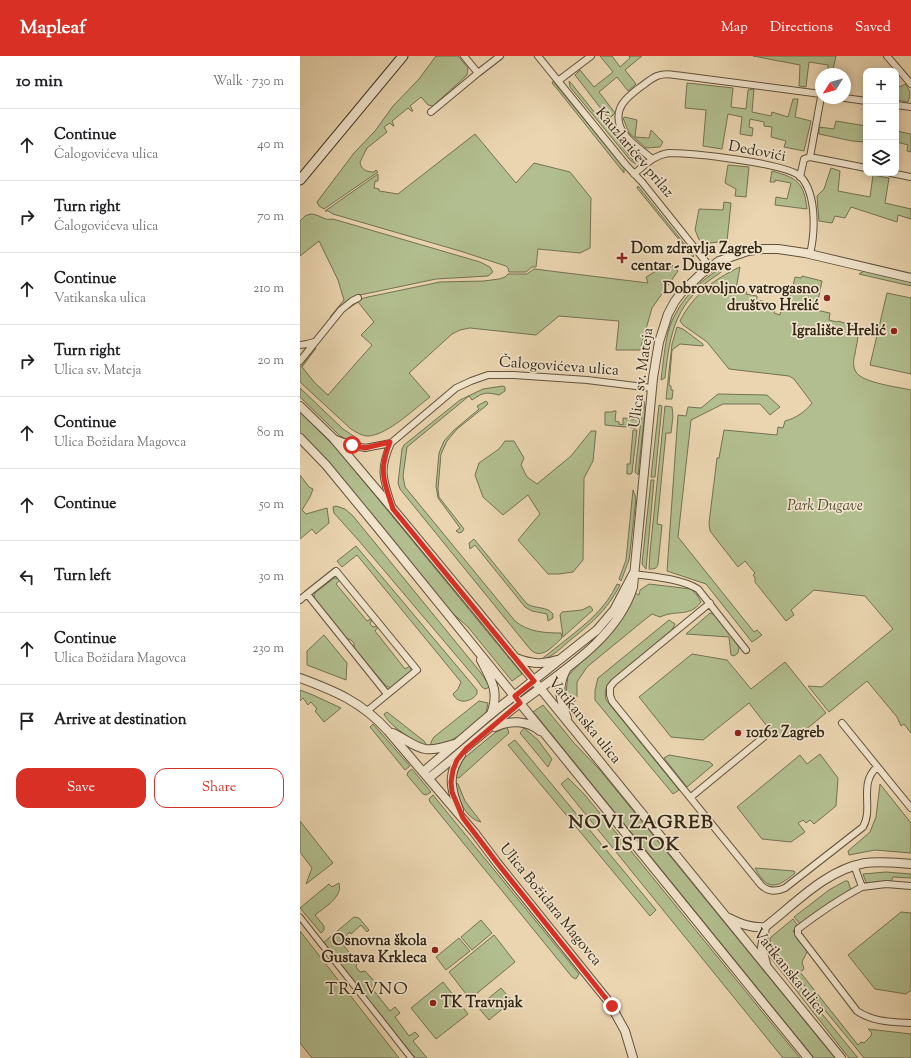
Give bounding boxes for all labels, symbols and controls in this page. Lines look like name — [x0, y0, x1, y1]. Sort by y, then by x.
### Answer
text: Mapleaf — [20, 15, 86, 42]
text: Map — [721, 18, 748, 38]
text: Directions — [770, 18, 833, 38]
text: Saved — [855, 18, 891, 38]
north arrow — [815, 68, 851, 104]
map controls — [863, 68, 899, 176]
button: + — [863, 68, 899, 104]
text: 10 min — [16, 70, 63, 94]
text: Walk · 730 m — [213, 73, 284, 91]
street label: Kauzlarićev prilaz — [590, 103, 678, 203]
button: − — [863, 104, 899, 140]
text: Continue — [54, 125, 116, 146]
icon: ahead — [16, 134, 38, 156]
text: 40 m — [257, 136, 284, 154]
street label: Dedovići — [727, 136, 787, 168]
button: layers — [863, 140, 899, 176]
text: Čalogovićeva ulica — [54, 146, 158, 164]
text: Turn right — [54, 197, 120, 218]
icon: right — [16, 206, 38, 228]
text: 70 m — [257, 208, 284, 226]
text: Čalogovićeva ulica — [54, 218, 158, 236]
place label: Dom zdravlja Zagreb centar - Dugave — [631, 239, 762, 277]
marker: Dom zdravlja Zagreb centar - Dugave — [616, 252, 628, 264]
text: Continue — [54, 269, 116, 290]
icon: ahead — [16, 278, 38, 300]
place label: Dobrovoljno vatrogasno društvo Hrelić — [663, 279, 819, 317]
text: 210 m — [253, 280, 284, 298]
text: Vatikanska ulica — [54, 290, 146, 308]
marker: Dobrovoljno vatrogasno društvo Hrelić — [822, 293, 832, 303]
place label: Igralište Hrelić — [792, 321, 886, 342]
street label: Ulica sv. Mateja — [625, 326, 659, 430]
marker: Igralište Hrelić — [889, 326, 899, 336]
text: Turn right — [54, 341, 120, 362]
icon: right — [16, 350, 38, 372]
street label: Čalogovićeva ulica — [498, 351, 620, 382]
text: 20 m — [258, 352, 284, 370]
text: Ulica sv. Mateja — [54, 362, 142, 380]
text: Continue — [54, 413, 116, 434]
icon: ahead — [16, 422, 38, 444]
text: 80 m — [257, 424, 284, 442]
text: Ulica Božidara Magovca — [54, 434, 186, 452]
route start — [343, 436, 361, 454]
icon: ahead — [16, 494, 38, 516]
text: Continue — [54, 494, 116, 515]
text: 50 m — [259, 496, 284, 514]
park label: Park Dugave — [787, 496, 863, 517]
icon: left — [16, 566, 38, 588]
text: Turn left — [54, 566, 111, 587]
text: 30 m — [258, 568, 284, 586]
text: Continue — [54, 629, 116, 650]
icon: ahead — [16, 638, 38, 660]
text: 230 m — [252, 640, 284, 658]
text: Ulica Božidara Magovca — [54, 650, 186, 668]
street label: Vatikanska ulica — [542, 673, 626, 769]
icon: arrive — [16, 710, 38, 732]
text: Arrive at destination — [54, 710, 187, 731]
place label: 10162 Zagreb — [746, 723, 825, 744]
marker: 10162 Zagreb — [733, 728, 743, 738]
button: Save — [16, 768, 146, 808]
button: Share — [154, 768, 284, 808]
district label: NOVI ZAGREB - ISTOK — [568, 810, 714, 859]
street label: Ulica Božidara Magovca — [494, 839, 606, 971]
street label: Vatikanska ulica — [747, 924, 831, 1020]
place label: Osnovna škola Gustava Krkleca — [321, 931, 427, 969]
marker: Osnovna škola Gustava Krkleca — [430, 945, 440, 955]
district label: TRAVNO — [325, 978, 409, 1002]
place label: TK Travnjak — [441, 993, 524, 1014]
route end — [603, 997, 621, 1015]
marker: TK Travnjak — [428, 998, 438, 1008]

